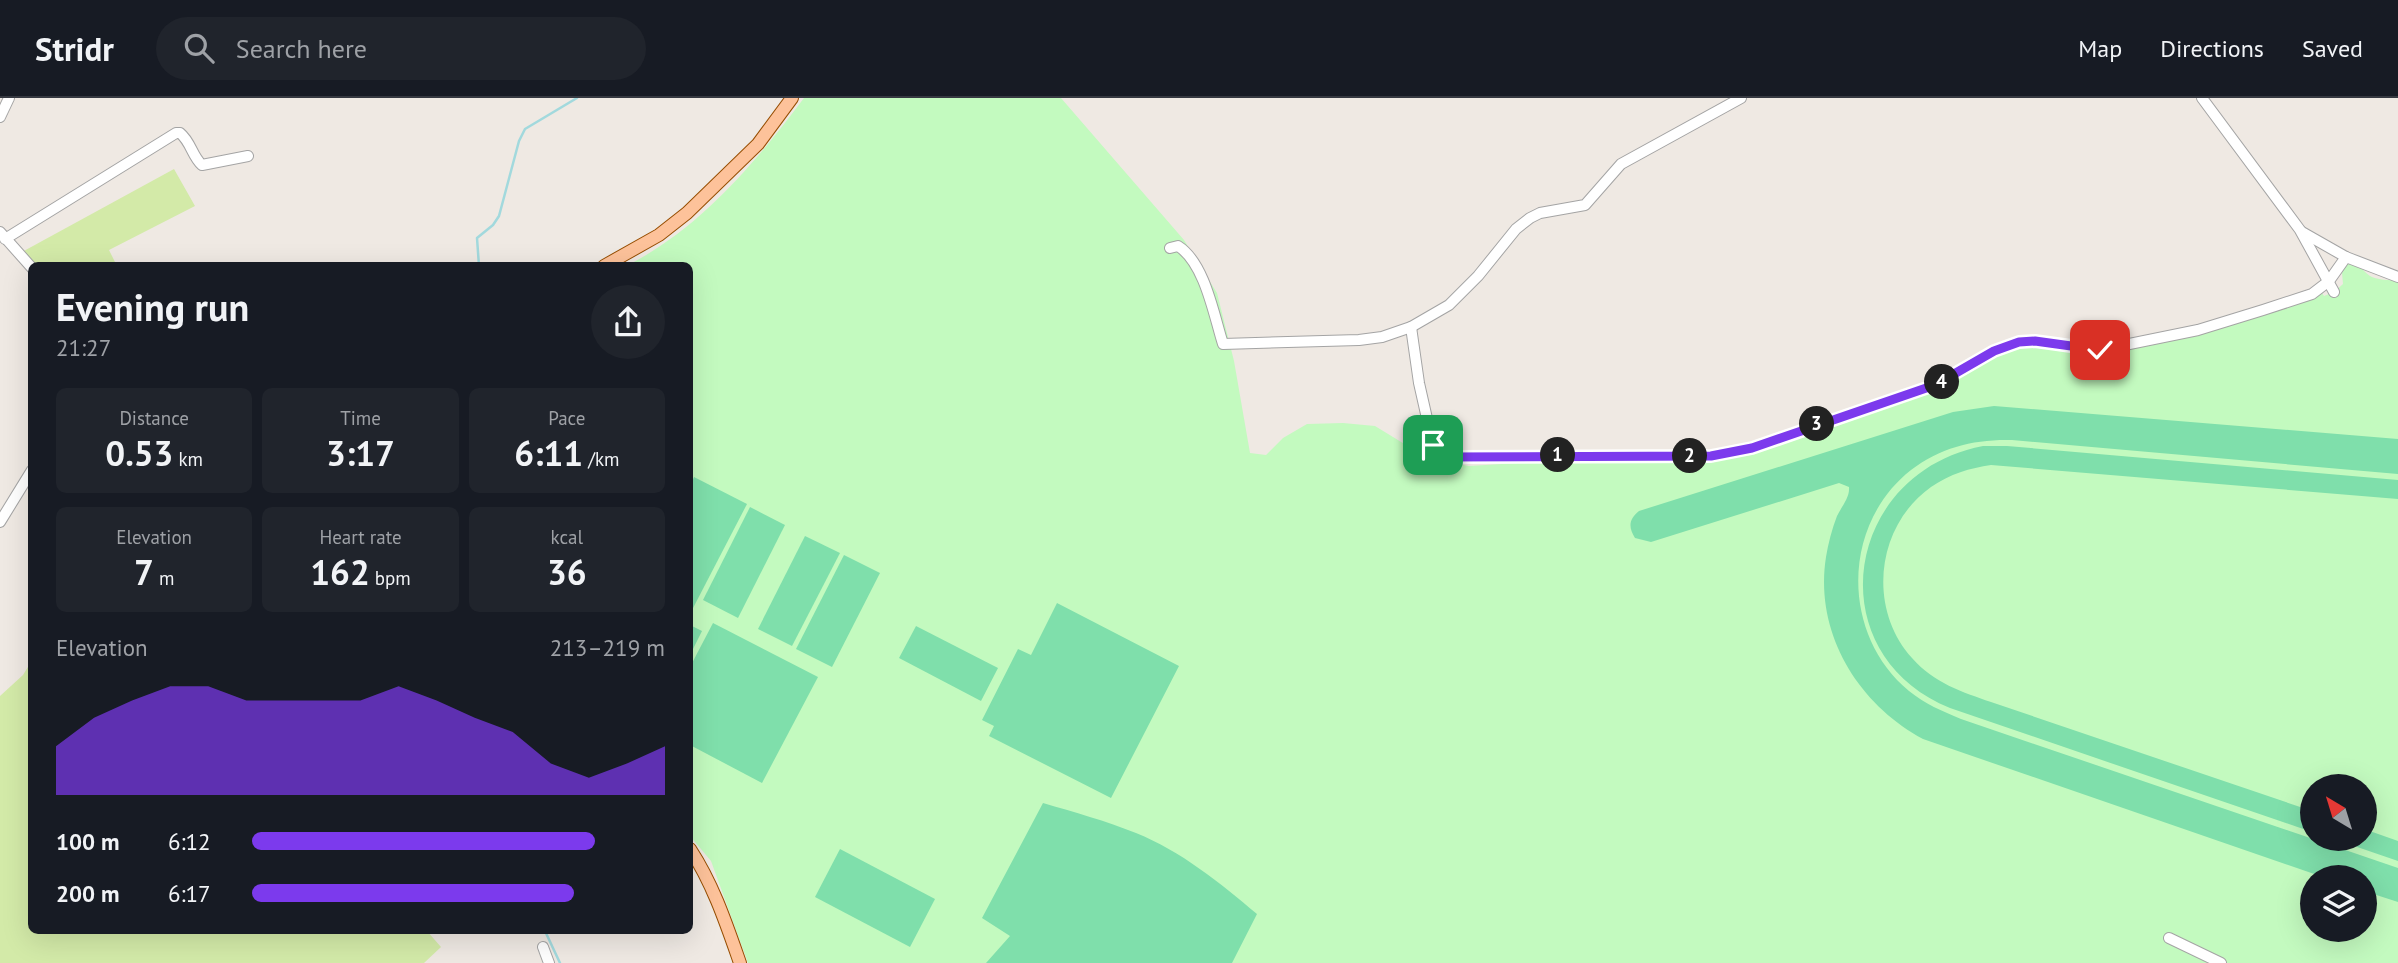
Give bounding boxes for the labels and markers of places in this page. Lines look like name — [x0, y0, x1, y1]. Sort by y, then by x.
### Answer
pin — [2070, 320, 2130, 380]
pin: 4 — [1924, 364, 1960, 400]
pin: 3 — [1800, 406, 1834, 442]
pin — [1403, 415, 1463, 475]
pin: 1 — [1540, 438, 1576, 472]
pin: 2 — [1672, 438, 1708, 474]

